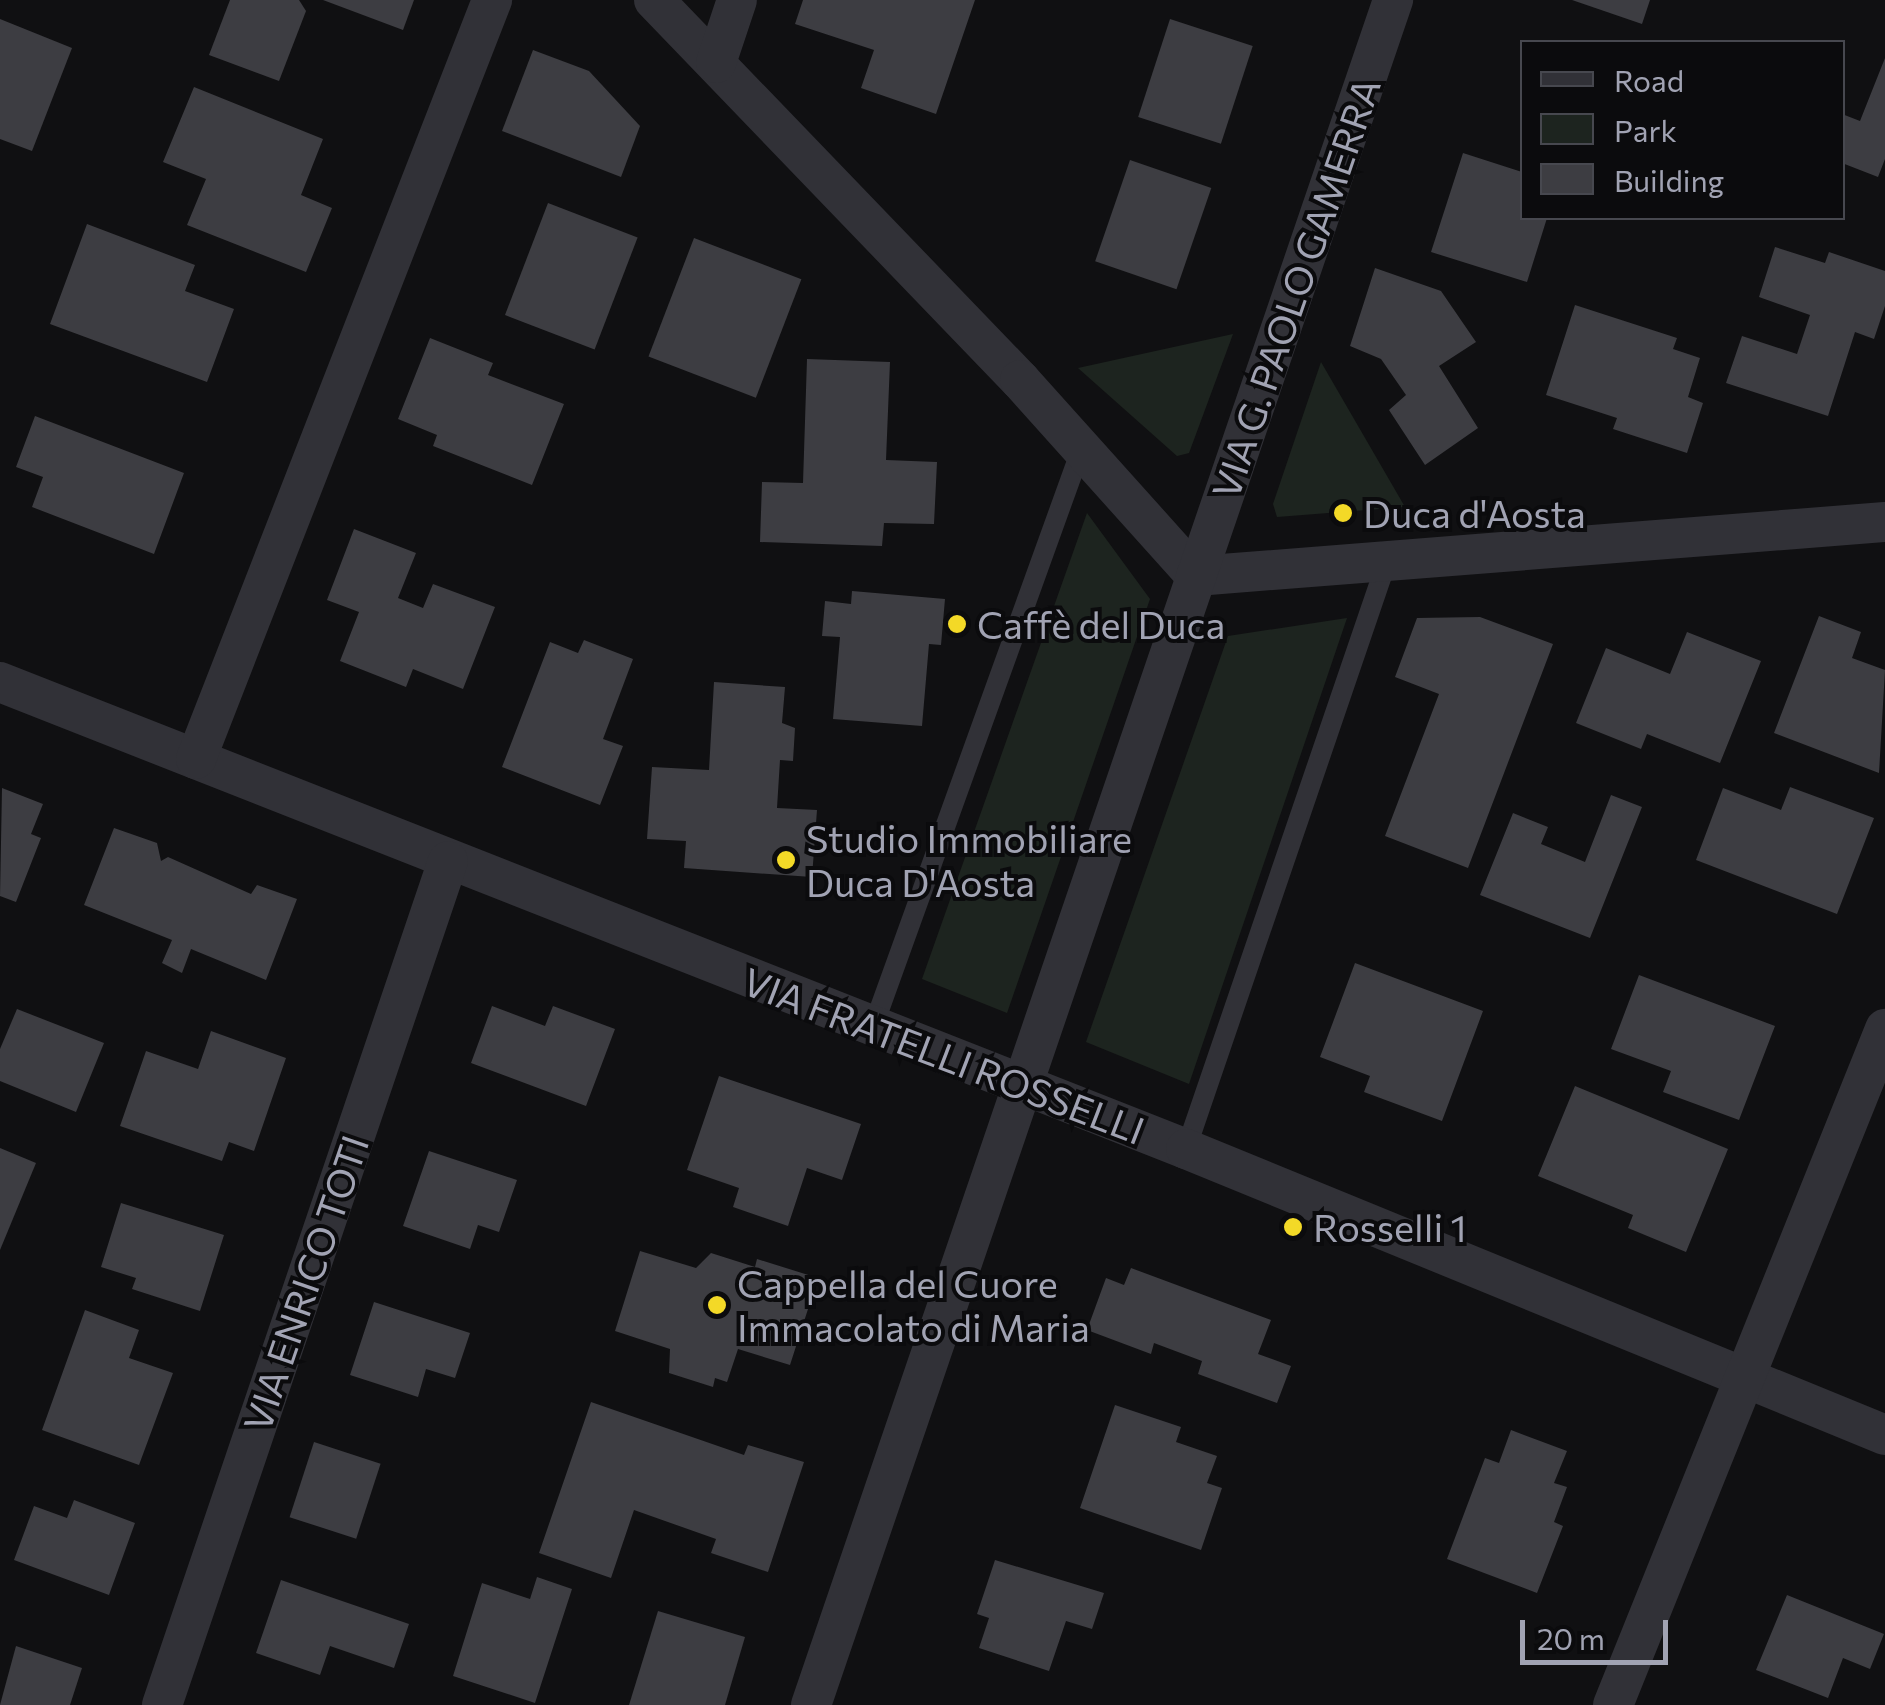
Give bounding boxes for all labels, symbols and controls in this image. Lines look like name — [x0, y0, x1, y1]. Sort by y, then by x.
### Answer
legend — [1520, 40, 1845, 220]
text: Road — [1614, 61, 1684, 98]
street label: VIA G. PAOLO GAMERRA — [1202, 72, 1388, 504]
text: Park — [1614, 111, 1677, 148]
text: Building — [1614, 161, 1724, 198]
place label: Duca d'Aosta — [1363, 490, 1586, 536]
marker: Duca d'Aosta — [1332, 502, 1354, 524]
place label: Caffè del Duca — [977, 601, 1225, 647]
marker: Caffè del Duca — [946, 613, 968, 635]
place label: Studio Immobiliare Duca D'Aosta — [806, 815, 1132, 904]
marker: Studio Immobiliare Duca D'Aosta — [775, 849, 797, 871]
street label: VIA FRATELLI ROSSELLI — [737, 957, 1151, 1153]
street label: VIA ENRICO TOTI — [233, 1129, 377, 1437]
place label: Rosselli 1 — [1313, 1204, 1467, 1250]
marker: Rosselli 1 — [1282, 1216, 1304, 1238]
place label: Cappella del Cuore Immacolato di Maria — [737, 1260, 1090, 1350]
marker: Cappella del Cuore Immacolato di Maria — [706, 1294, 728, 1316]
scale bar — [1525, 1600, 1672, 1662]
text: 20 m — [1537, 1619, 1605, 1656]

